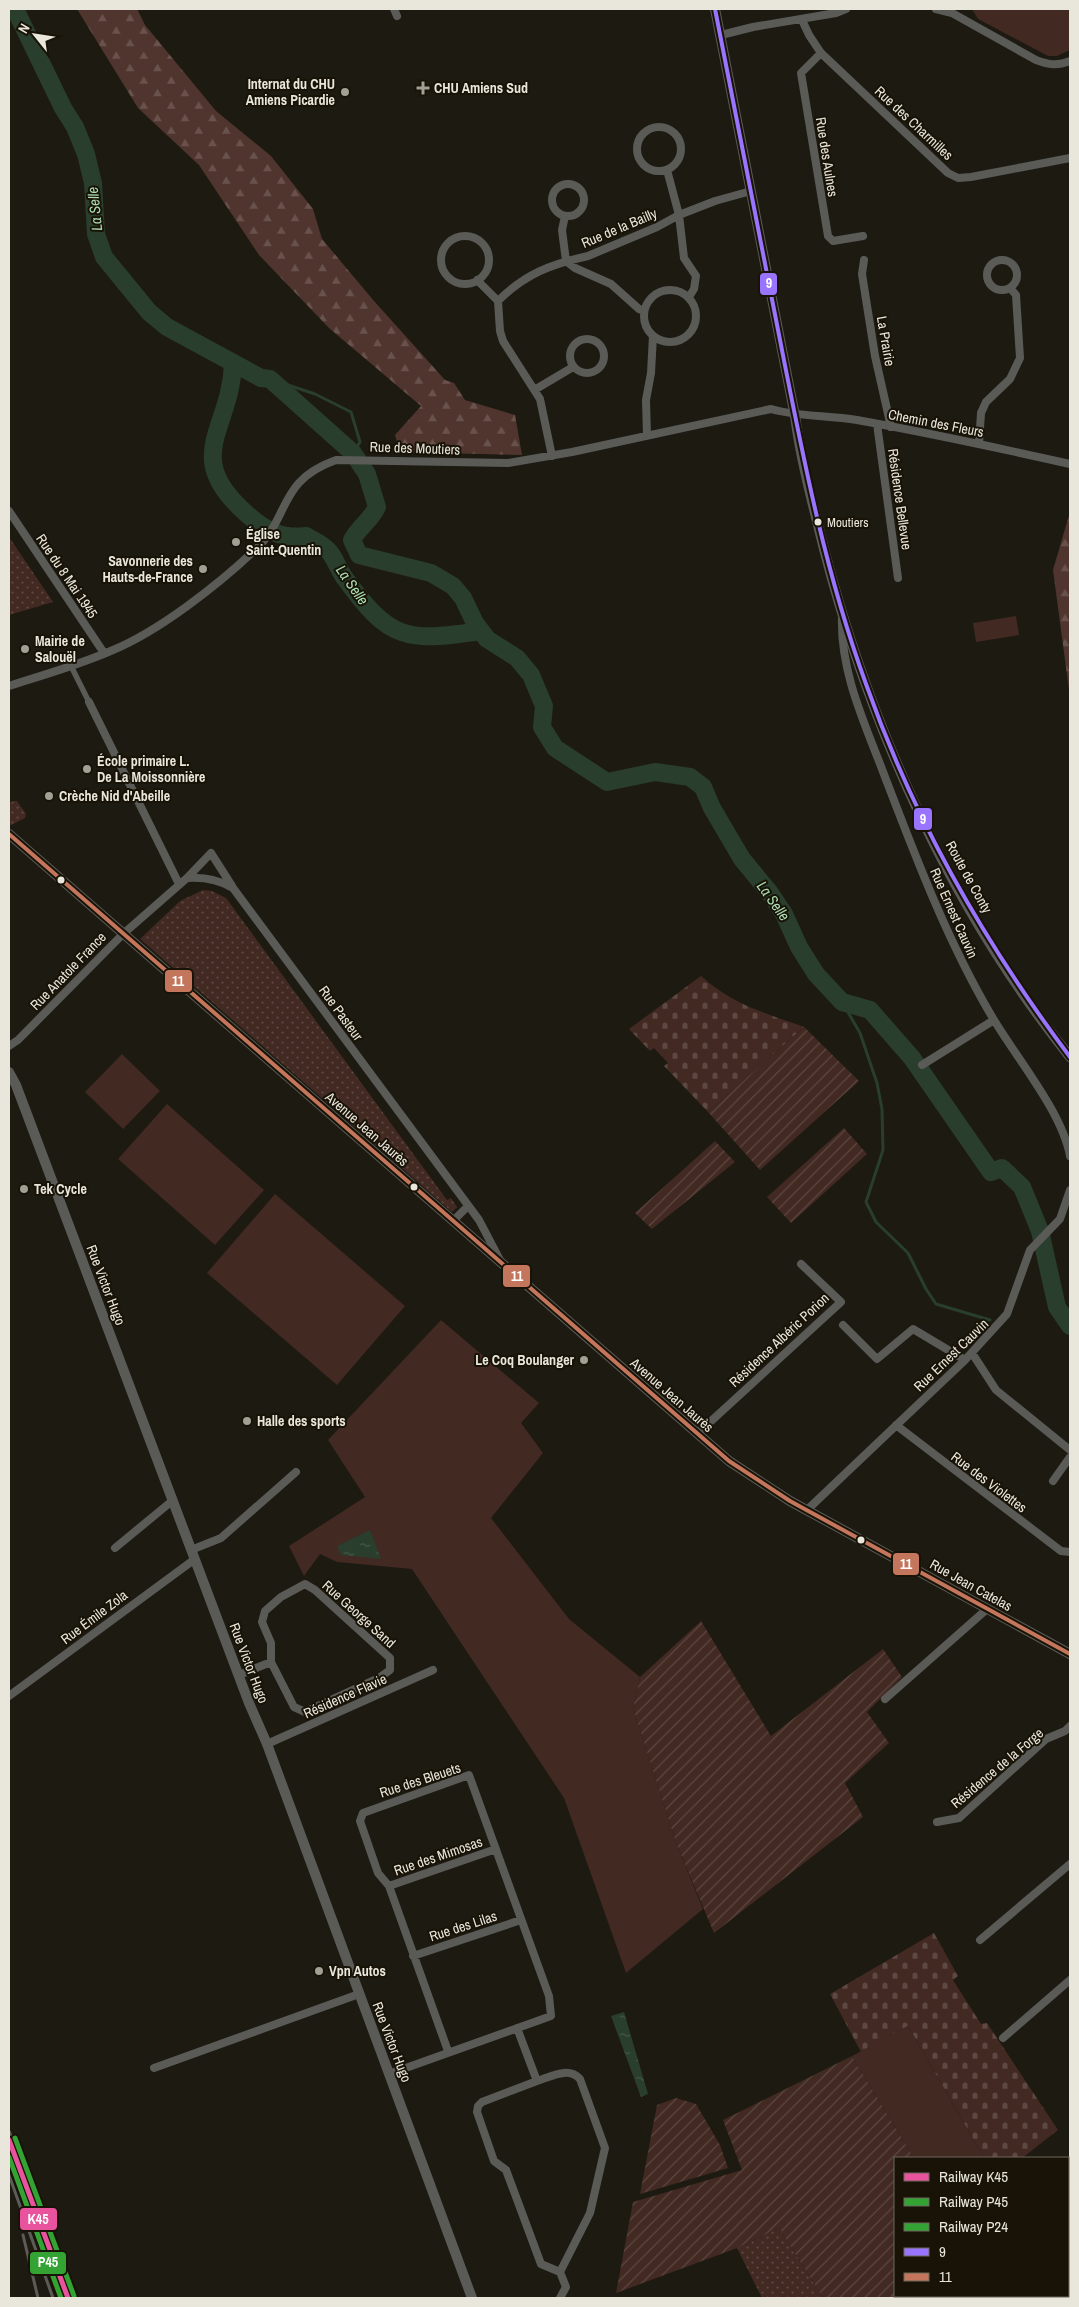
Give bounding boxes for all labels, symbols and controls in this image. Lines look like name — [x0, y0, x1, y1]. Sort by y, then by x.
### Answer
north arrow — [10, 10, 60, 60]
text: N — [14, 20, 34, 37]
place label: Internat du CHU Amiens Picardie — [246, 75, 335, 109]
place label: CHU Amiens Sud — [434, 79, 528, 97]
marker: CHU Amiens Sud — [416, 81, 430, 95]
street label: Rue des Charmilles — [871, 82, 957, 164]
marker: Internat du CHU Amiens Picardie — [339, 86, 351, 98]
street label: Rue des Aulnes — [812, 116, 842, 198]
water label: La Selle — [82, 186, 107, 232]
street label: Rue de la Bailly — [578, 204, 660, 252]
line badge: 9 — [759, 272, 778, 296]
text: 9 — [766, 274, 772, 292]
street label: La Prairie — [873, 315, 899, 367]
street label: Chemin des Fleurs — [887, 405, 986, 441]
street label: Rue des Moutiers — [369, 437, 461, 459]
street label: Résidence Bellevue — [884, 447, 916, 551]
place label: Moutiers — [827, 514, 868, 531]
marker: Moutiers — [813, 517, 823, 527]
place label: Église Saint-Quentin — [246, 525, 321, 559]
street label: Rue du 8 Mai 1945 — [32, 530, 102, 622]
marker: Église Saint-Quentin — [230, 536, 242, 548]
place label: Savonnerie des Hauts-de-France — [102, 552, 193, 586]
water label: La Selle — [331, 560, 374, 609]
marker: Savonnerie des Hauts-de-France — [197, 563, 209, 575]
place label: Mairie de Salouël — [35, 632, 85, 666]
marker: Mairie de Salouël — [19, 643, 31, 655]
place label: École primaire L. De La Moissonnière — [97, 752, 205, 786]
marker: École primaire L. De La Moissonnière — [81, 763, 93, 775]
place label: Crèche Nid d'Abeille — [59, 787, 170, 805]
marker: Crèche Nid d'Abeille — [43, 790, 55, 802]
line badge: 9 — [913, 807, 933, 831]
text: 9 — [920, 810, 926, 828]
street label: Route de Conty — [942, 838, 996, 916]
street label: Rue Ernest Cauvin — [926, 865, 982, 961]
unlabelled marker — [56, 875, 66, 885]
water label: La Selle — [752, 877, 795, 925]
street label: Rue Anatole France — [26, 928, 110, 1014]
line badge: 11 — [164, 969, 193, 993]
text: 11 — [172, 972, 185, 990]
street label: Rue Pasteur — [315, 982, 367, 1044]
street label: Avenue Jean Jaurès — [321, 1087, 413, 1170]
place label: Tek Cycle — [34, 1180, 87, 1198]
unlabelled marker — [409, 1182, 419, 1192]
marker: Tek Cycle — [18, 1183, 30, 1195]
street label: Rue Victor Hugo — [82, 1242, 130, 1328]
line badge: 11 — [502, 1264, 531, 1288]
text: 11 — [511, 1267, 524, 1285]
street label: Résidence Albéric Porion — [725, 1289, 833, 1391]
street label: Rue Ernest Cauvin — [910, 1315, 992, 1395]
place label: Le Coq Boulanger — [475, 1351, 575, 1369]
street label: Avenue Jean Jaurès — [626, 1353, 718, 1436]
marker: Le Coq Boulanger — [578, 1354, 590, 1366]
place label: Halle des sports — [257, 1412, 346, 1430]
marker: Halle des sports — [241, 1415, 253, 1427]
street label: Rue des Violettes — [947, 1448, 1031, 1517]
unlabelled marker — [856, 1535, 866, 1545]
line badge: 11 — [892, 1552, 920, 1576]
text: 11 — [900, 1555, 913, 1573]
street label: Rue Jean Catelas — [927, 1555, 1015, 1615]
street label: Rue George Sand — [319, 1576, 399, 1652]
street label: Rue Émile Zola — [57, 1586, 131, 1648]
street label: Rue Victor Hugo — [225, 1620, 273, 1706]
street label: Résidence Flavie — [301, 1670, 389, 1722]
street label: Résidence de la Forge — [947, 1724, 1047, 1812]
street label: Rue des Bleuets — [377, 1758, 463, 1802]
street label: Rue des Mimosas — [391, 1832, 485, 1880]
street label: Rue des Lilas — [427, 1907, 499, 1945]
place label: Vpn Autos — [329, 1962, 386, 1980]
marker: Vpn Autos — [313, 1965, 325, 1977]
street label: Rue Victor Hugo — [368, 1999, 416, 2085]
legend — [894, 2157, 1069, 2297]
text: Railway K45 — [939, 2166, 1008, 2187]
text: Railway P45 — [939, 2191, 1008, 2212]
line badge: K45 — [19, 2207, 58, 2231]
text: K45 — [27, 2210, 49, 2228]
text: Railway P24 — [939, 2216, 1008, 2237]
text: 9 — [939, 2241, 946, 2262]
line badge: P45 — [29, 2251, 67, 2275]
text: P45 — [38, 2253, 59, 2271]
text: 11 — [939, 2266, 952, 2287]

